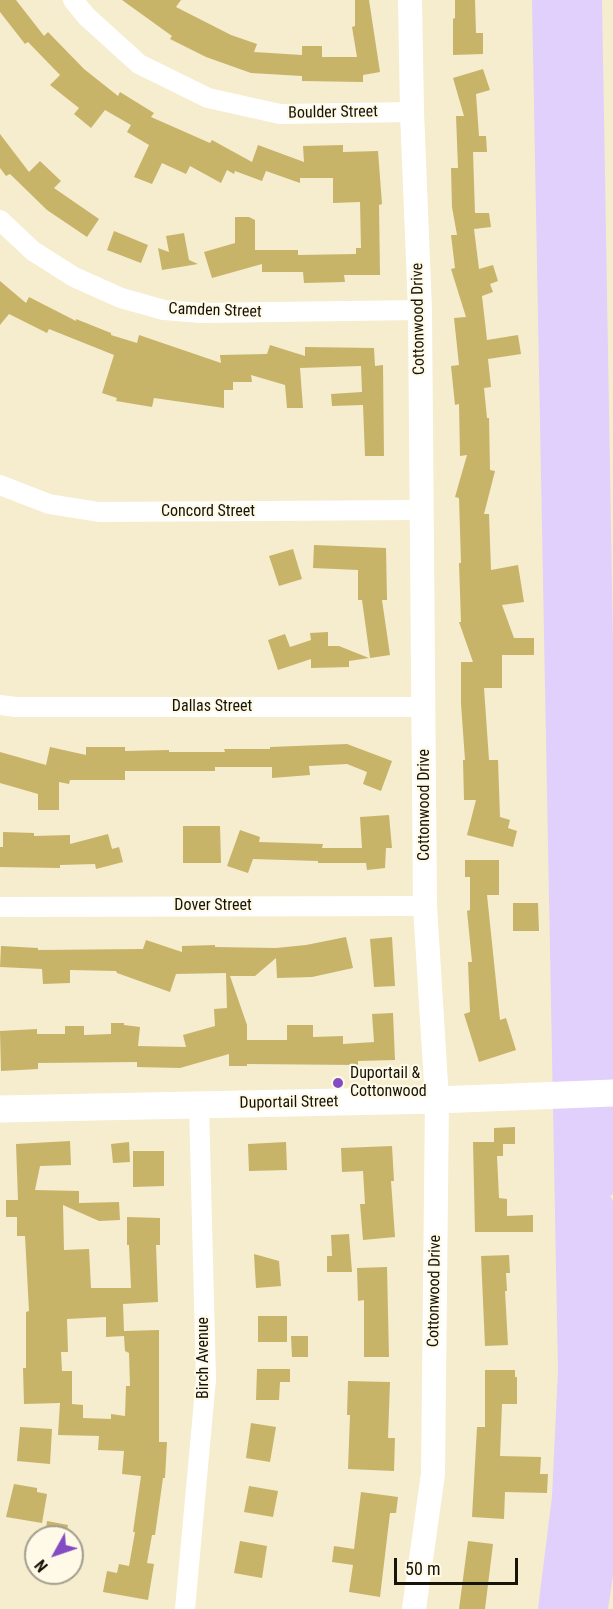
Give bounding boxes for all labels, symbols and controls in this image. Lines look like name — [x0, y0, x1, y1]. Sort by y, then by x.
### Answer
street label: Boulder Street — [288, 103, 378, 123]
street label: Cottonwood Drive — [408, 263, 430, 375]
street label: Camden Street — [168, 300, 262, 322]
street label: Concord Street — [161, 502, 255, 522]
street label: Dallas Street — [172, 697, 252, 717]
street label: Cottonwood Drive — [415, 749, 435, 861]
street label: Dover Street — [174, 896, 252, 916]
place label: Duportail & Cottonwood — [350, 1064, 427, 1102]
marker: Duportail & Cottonwood — [331, 1076, 345, 1090]
street label: Duportail Street — [239, 1093, 339, 1113]
street label: Cottonwood Drive — [424, 1235, 446, 1347]
street label: Birch Avenue — [194, 1317, 214, 1399]
north arrow — [24, 1525, 84, 1585]
scale bar — [397, 1546, 522, 1584]
text: N — [31, 1556, 52, 1575]
text: 50 m — [405, 1558, 440, 1579]

